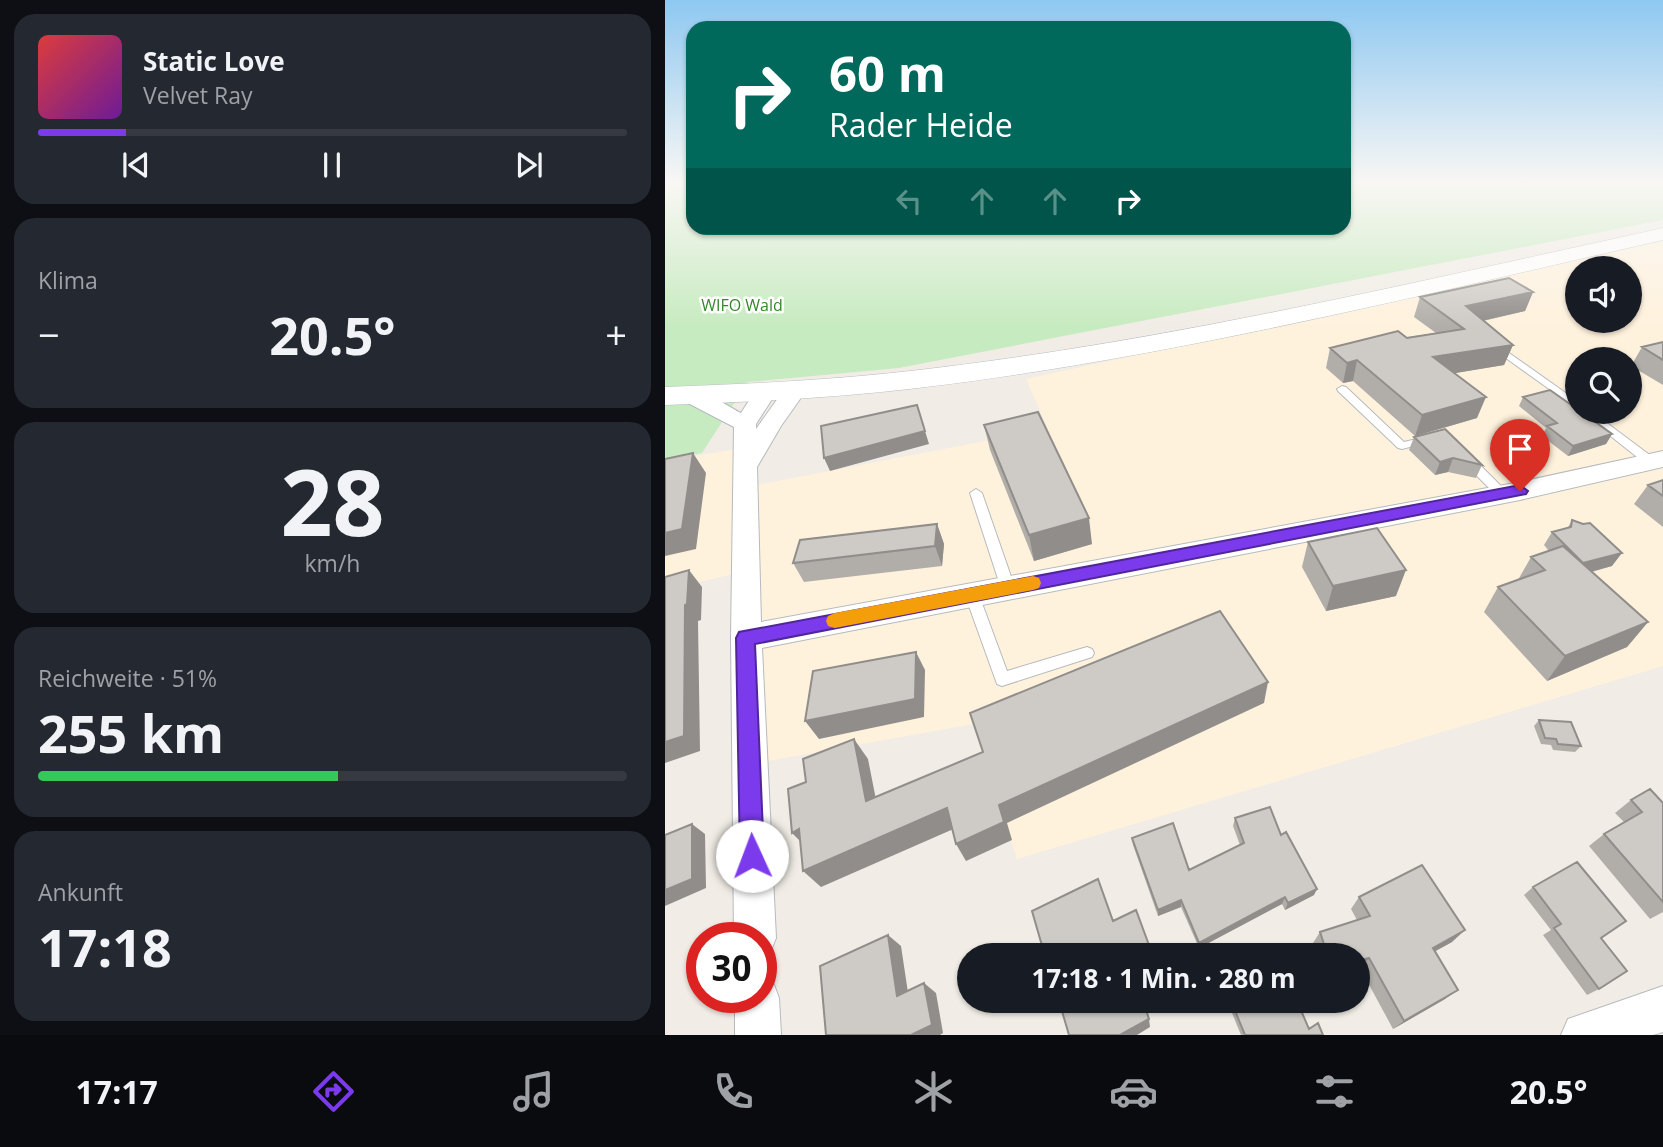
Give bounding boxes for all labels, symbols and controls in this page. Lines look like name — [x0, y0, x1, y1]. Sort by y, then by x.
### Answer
text: 60 m — [829, 40, 946, 106]
text: Static Love — [143, 43, 285, 79]
icon: right — [714, 49, 805, 140]
text: Velvet Ray — [143, 79, 253, 111]
text: Rader Heide — [829, 103, 1013, 146]
icon: previous — [117, 146, 155, 184]
icon: pause — [313, 146, 351, 184]
icon: next — [510, 146, 548, 184]
icon: left — [890, 182, 928, 220]
icon: ahead — [963, 182, 1001, 220]
icon: ahead — [1036, 182, 1074, 220]
icon: right — [1109, 182, 1147, 220]
map controls — [1565, 256, 1642, 424]
button: sound — [1565, 256, 1642, 333]
text: Klima — [38, 264, 98, 296]
park label: WIFO Wald — [701, 294, 783, 316]
text: 20.5° — [269, 299, 396, 370]
text: − — [38, 308, 60, 360]
text: + — [605, 308, 627, 360]
button: search — [1565, 347, 1642, 424]
pin — [1490, 419, 1550, 491]
icon: arrive — [1501, 430, 1539, 468]
text: 28 — [280, 439, 385, 563]
text: km/h — [305, 547, 360, 579]
text: Reichweite · 51% — [38, 662, 217, 694]
text: 255 km — [38, 697, 224, 768]
position arrow — [715, 819, 789, 893]
text: Ankunft — [38, 876, 123, 908]
text: 17:18 — [38, 911, 172, 982]
speed limit sign: 30 — [686, 922, 777, 1013]
text: 17:18 · 1 Min. · 280 m — [1031, 960, 1296, 996]
icon: directions — [309, 1067, 358, 1116]
icon: music — [509, 1067, 558, 1116]
icon: phone — [709, 1067, 758, 1116]
icon: climate — [909, 1067, 958, 1116]
icon: car — [1109, 1067, 1158, 1116]
icon: filters — [1310, 1067, 1359, 1116]
text: 17:17 — [76, 1070, 158, 1113]
text: 20.5° — [1510, 1070, 1587, 1113]

